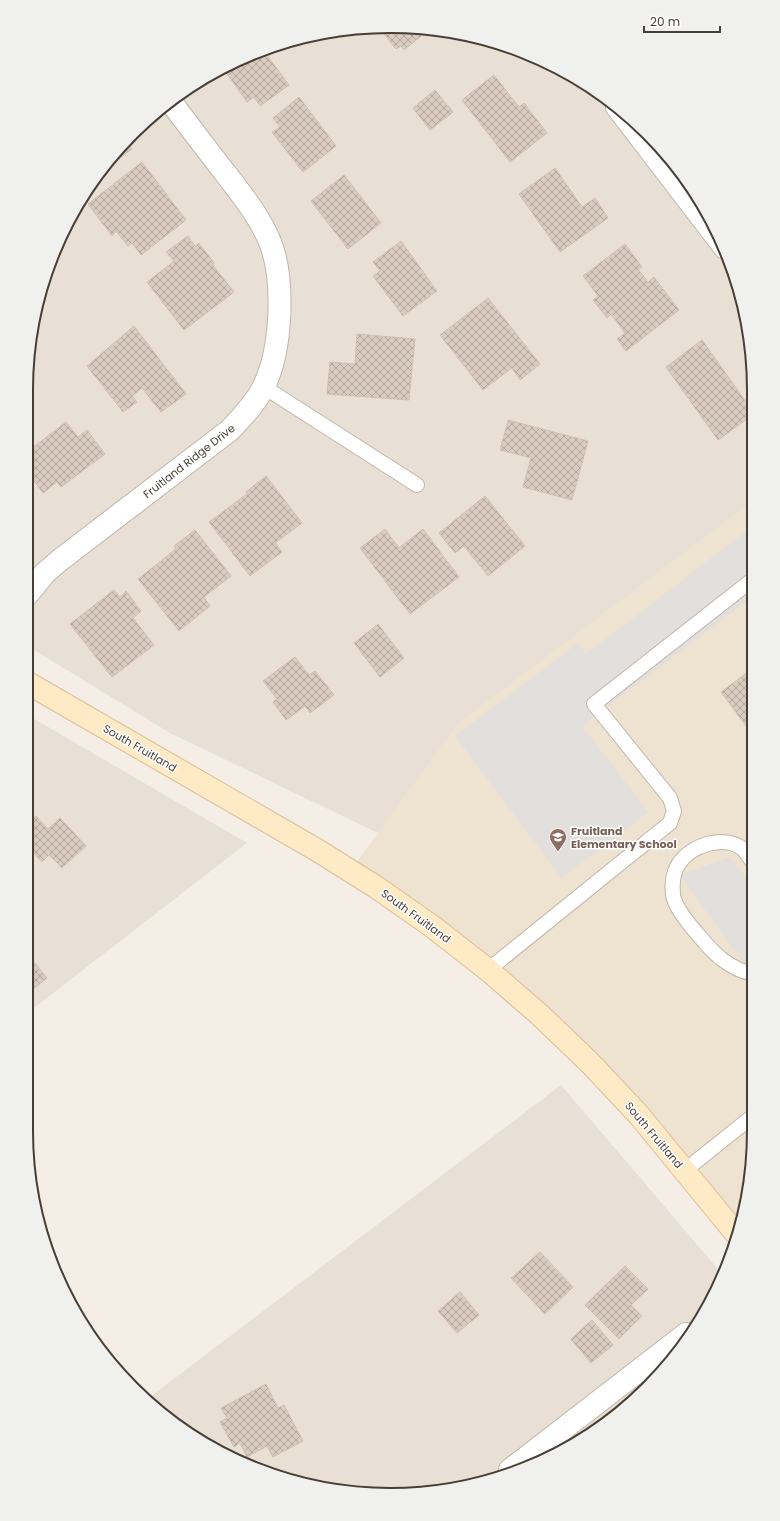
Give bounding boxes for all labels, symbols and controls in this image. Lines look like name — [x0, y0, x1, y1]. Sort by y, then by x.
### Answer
scale bar — [644, 8, 720, 34]
text: 20 m — [650, 13, 680, 30]
street label: Fruitland Ridge Drive — [140, 420, 238, 502]
street label: South Fruitland — [100, 720, 180, 776]
place label: Fruitland Elementary School — [571, 823, 677, 852]
school or university icon: Fruitland Elementary School — [548, 827, 568, 852]
street label: South Fruitland — [378, 885, 454, 947]
street label: South Fruitland — [621, 1098, 687, 1172]

